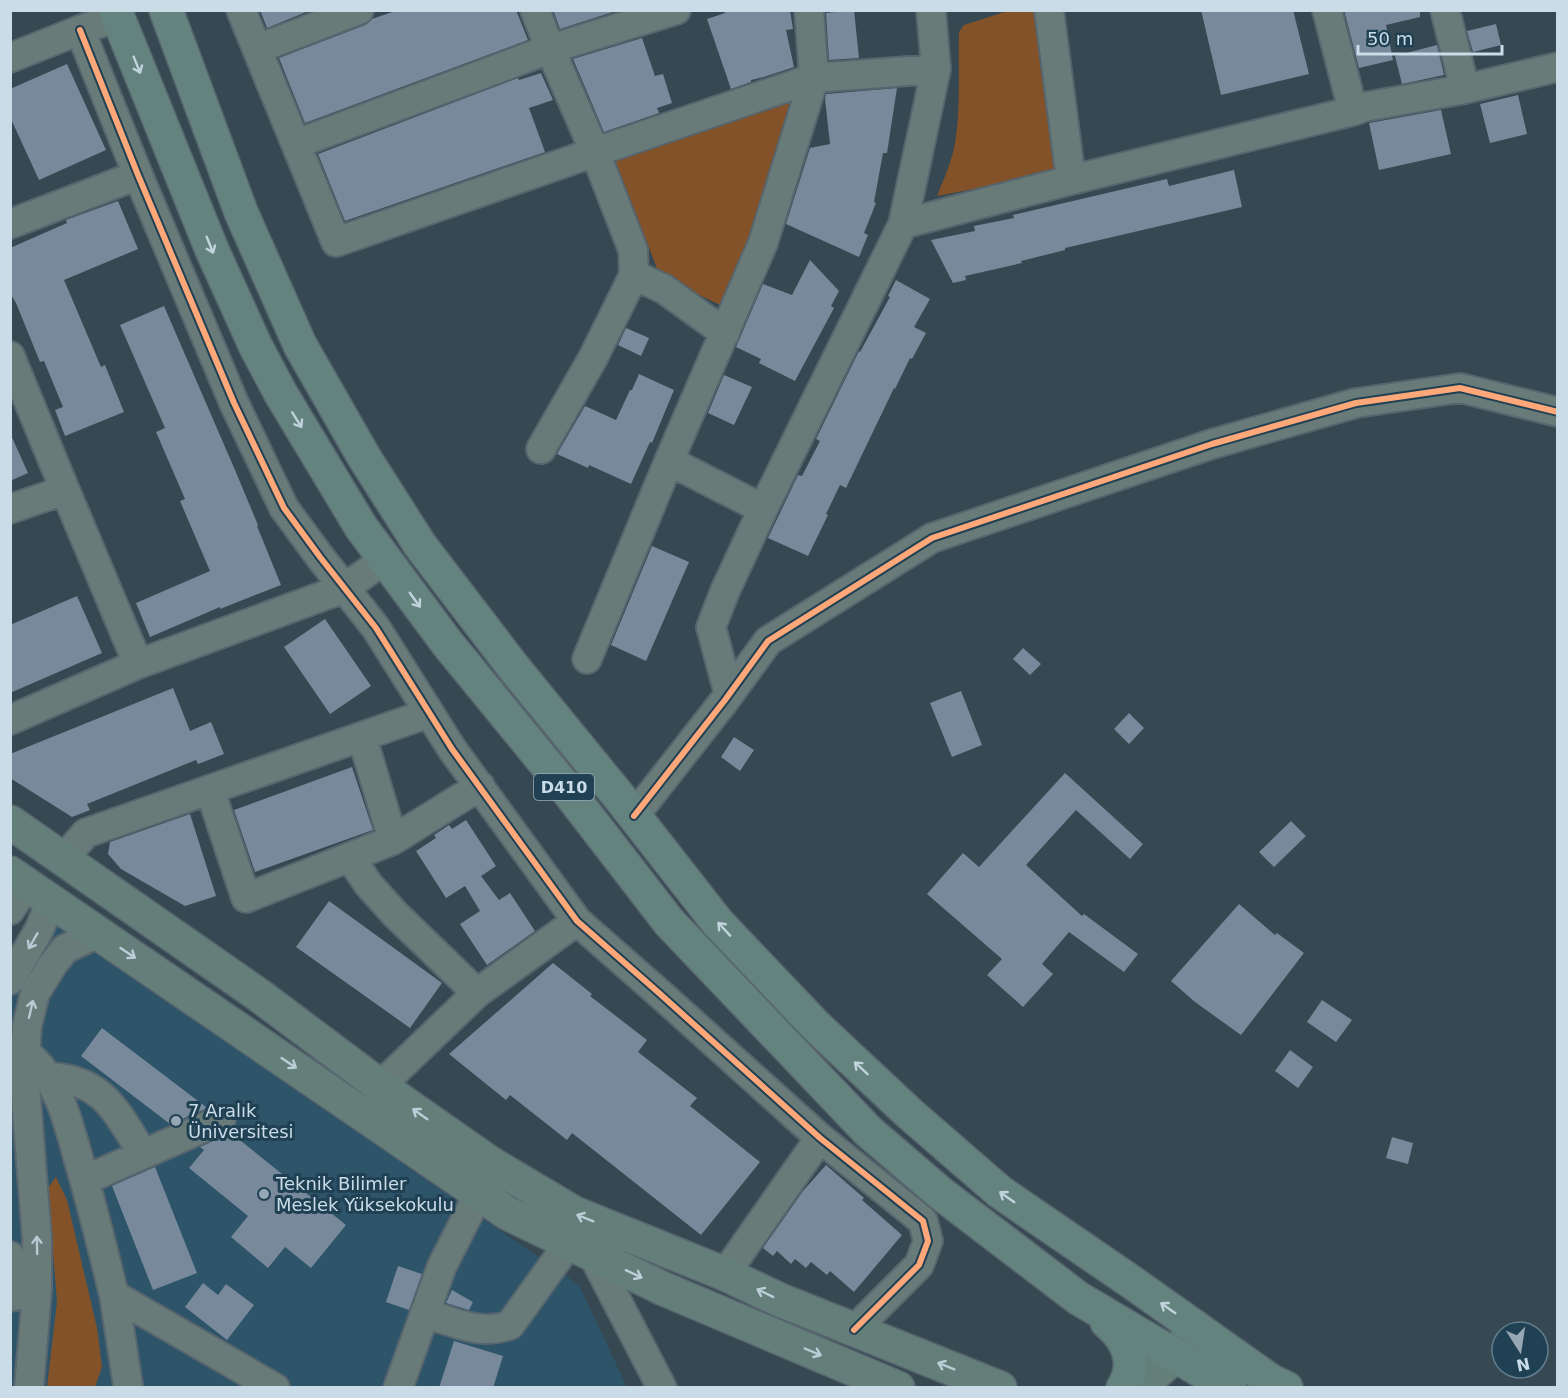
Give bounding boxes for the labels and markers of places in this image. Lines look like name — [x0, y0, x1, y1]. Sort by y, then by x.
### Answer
place label: 7 Aralık Üniversitesi — [188, 1100, 294, 1142]
marker: 7 Aralık Üniversitesi — [169, 1114, 183, 1128]
place label: Teknik Bilimler Meslek Yüksekokulu — [275, 1173, 454, 1215]
marker: Teknik Bilimler Meslek Yüksekokulu — [257, 1187, 271, 1201]

